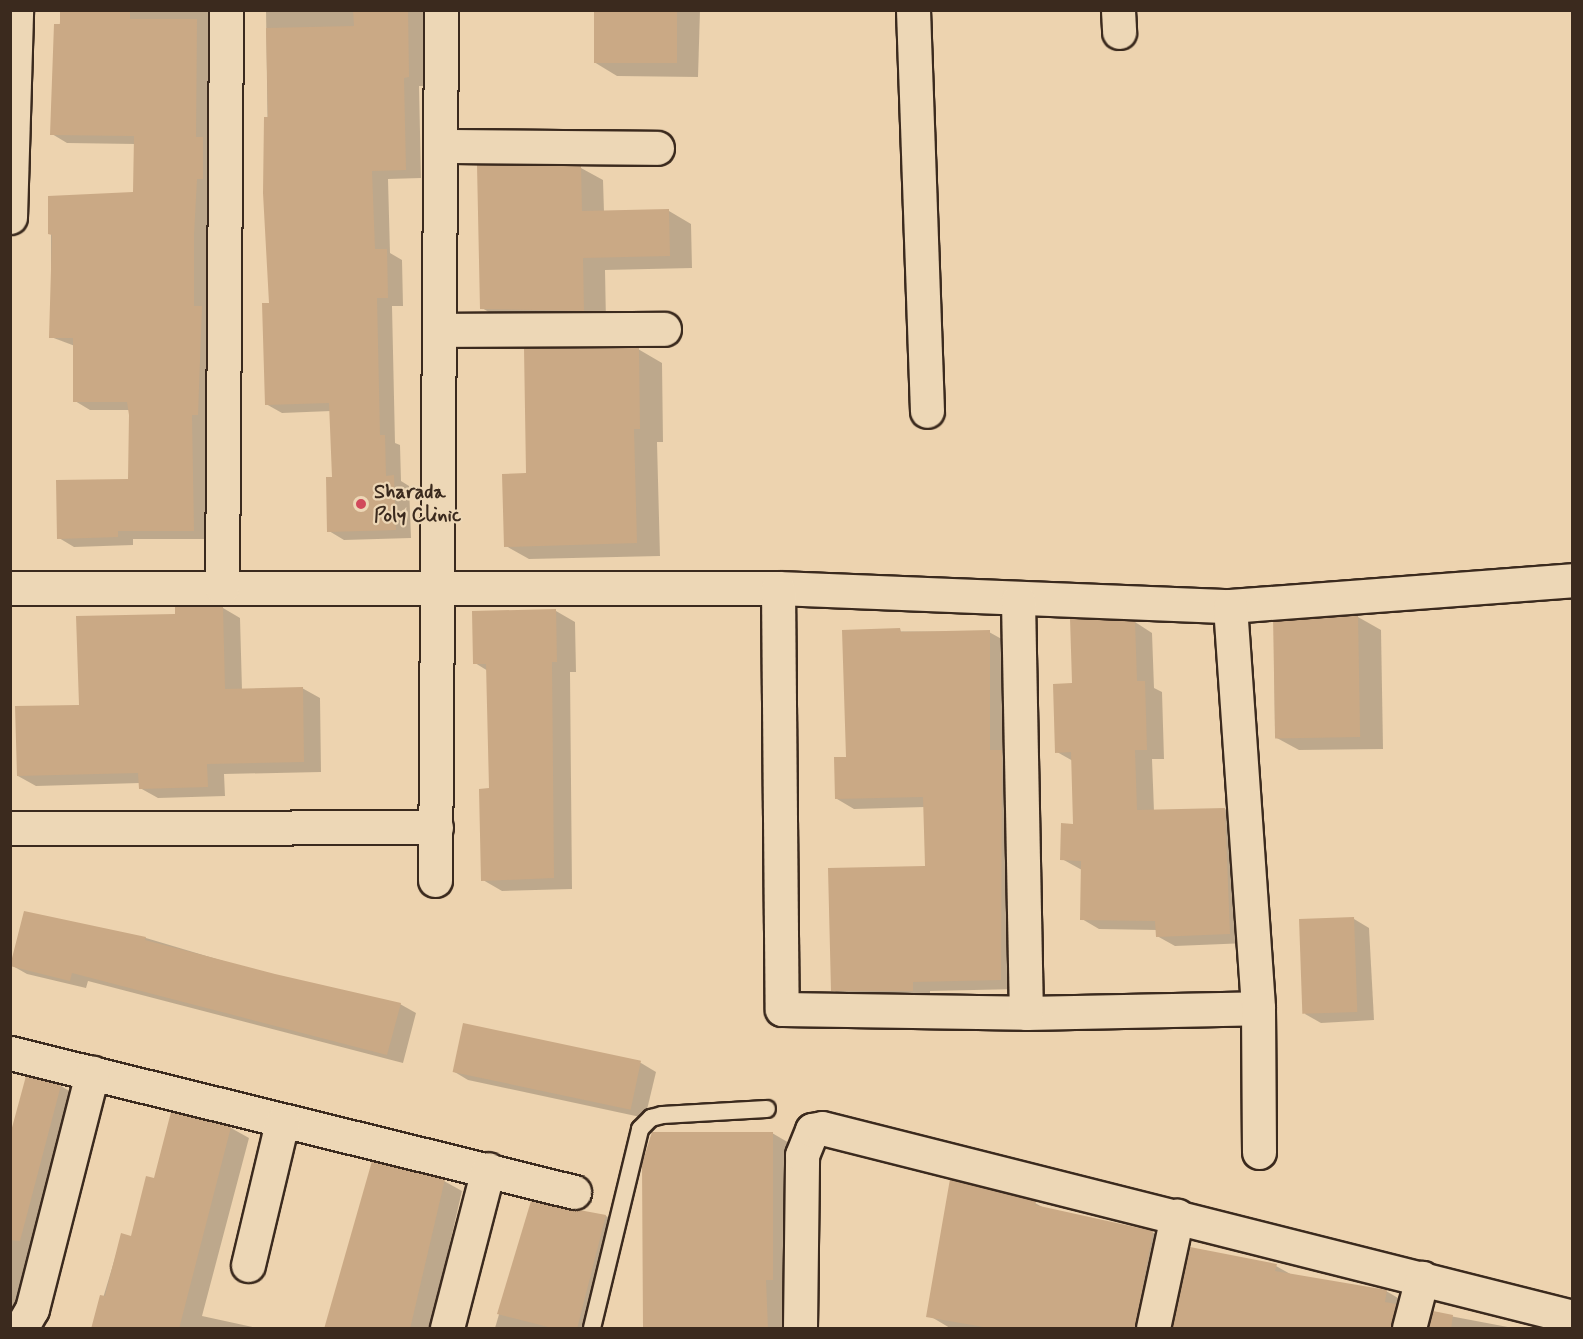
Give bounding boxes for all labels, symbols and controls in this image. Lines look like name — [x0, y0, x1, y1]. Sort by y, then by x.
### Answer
place label: Sharada Poly Clinic — [374, 480, 461, 527]
marker: Sharada Poly Clinic — [352, 495, 370, 513]

